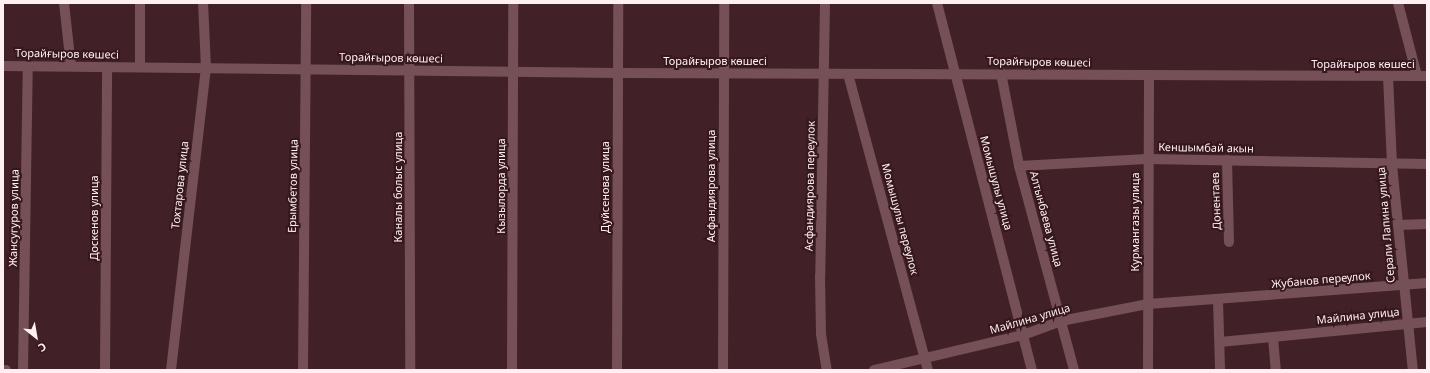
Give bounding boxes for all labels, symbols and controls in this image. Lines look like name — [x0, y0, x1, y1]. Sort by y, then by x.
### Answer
street label: Торайғыров көшесі — [15, 46, 119, 62]
street label: Торайғыров көшесі — [339, 50, 443, 66]
street label: Торайғыров көшесі — [663, 54, 767, 68]
street label: Торайғыров көшесі — [987, 54, 1091, 70]
street label: Торайғыров көшесі — [1311, 57, 1415, 71]
street label: Асфандиярова переулок — [802, 121, 818, 251]
street label: Асфандиярова улица — [704, 130, 718, 242]
street label: Каналы болыс улица — [391, 132, 405, 242]
street label: Момышулы улица — [977, 134, 1015, 232]
street label: Кызылорда улица — [494, 138, 508, 234]
street label: Ерымбетов улица — [286, 139, 300, 233]
street label: Тохтарова улица — [169, 140, 191, 230]
street label: Дуйсенова улица — [598, 141, 612, 233]
street label: Кеншымбай акын — [1158, 141, 1254, 155]
street label: Момышулы переулок — [879, 162, 921, 276]
street label: Серали Лапина улица — [1374, 167, 1398, 283]
street label: Жансугуров улица — [7, 169, 21, 267]
street label: Алтынбаева улица — [1027, 170, 1065, 268]
street label: Курмангазы улица — [1128, 172, 1142, 272]
street label: Донентаев — [1208, 172, 1224, 230]
street label: Доскенов улица — [87, 175, 101, 261]
street label: Жубанов переулок — [1271, 269, 1371, 291]
street label: Майлина улица — [988, 301, 1072, 337]
street label: Майлина улица — [1316, 305, 1400, 327]
north arrow — [16, 317, 56, 357]
text: С — [36, 339, 49, 356]

